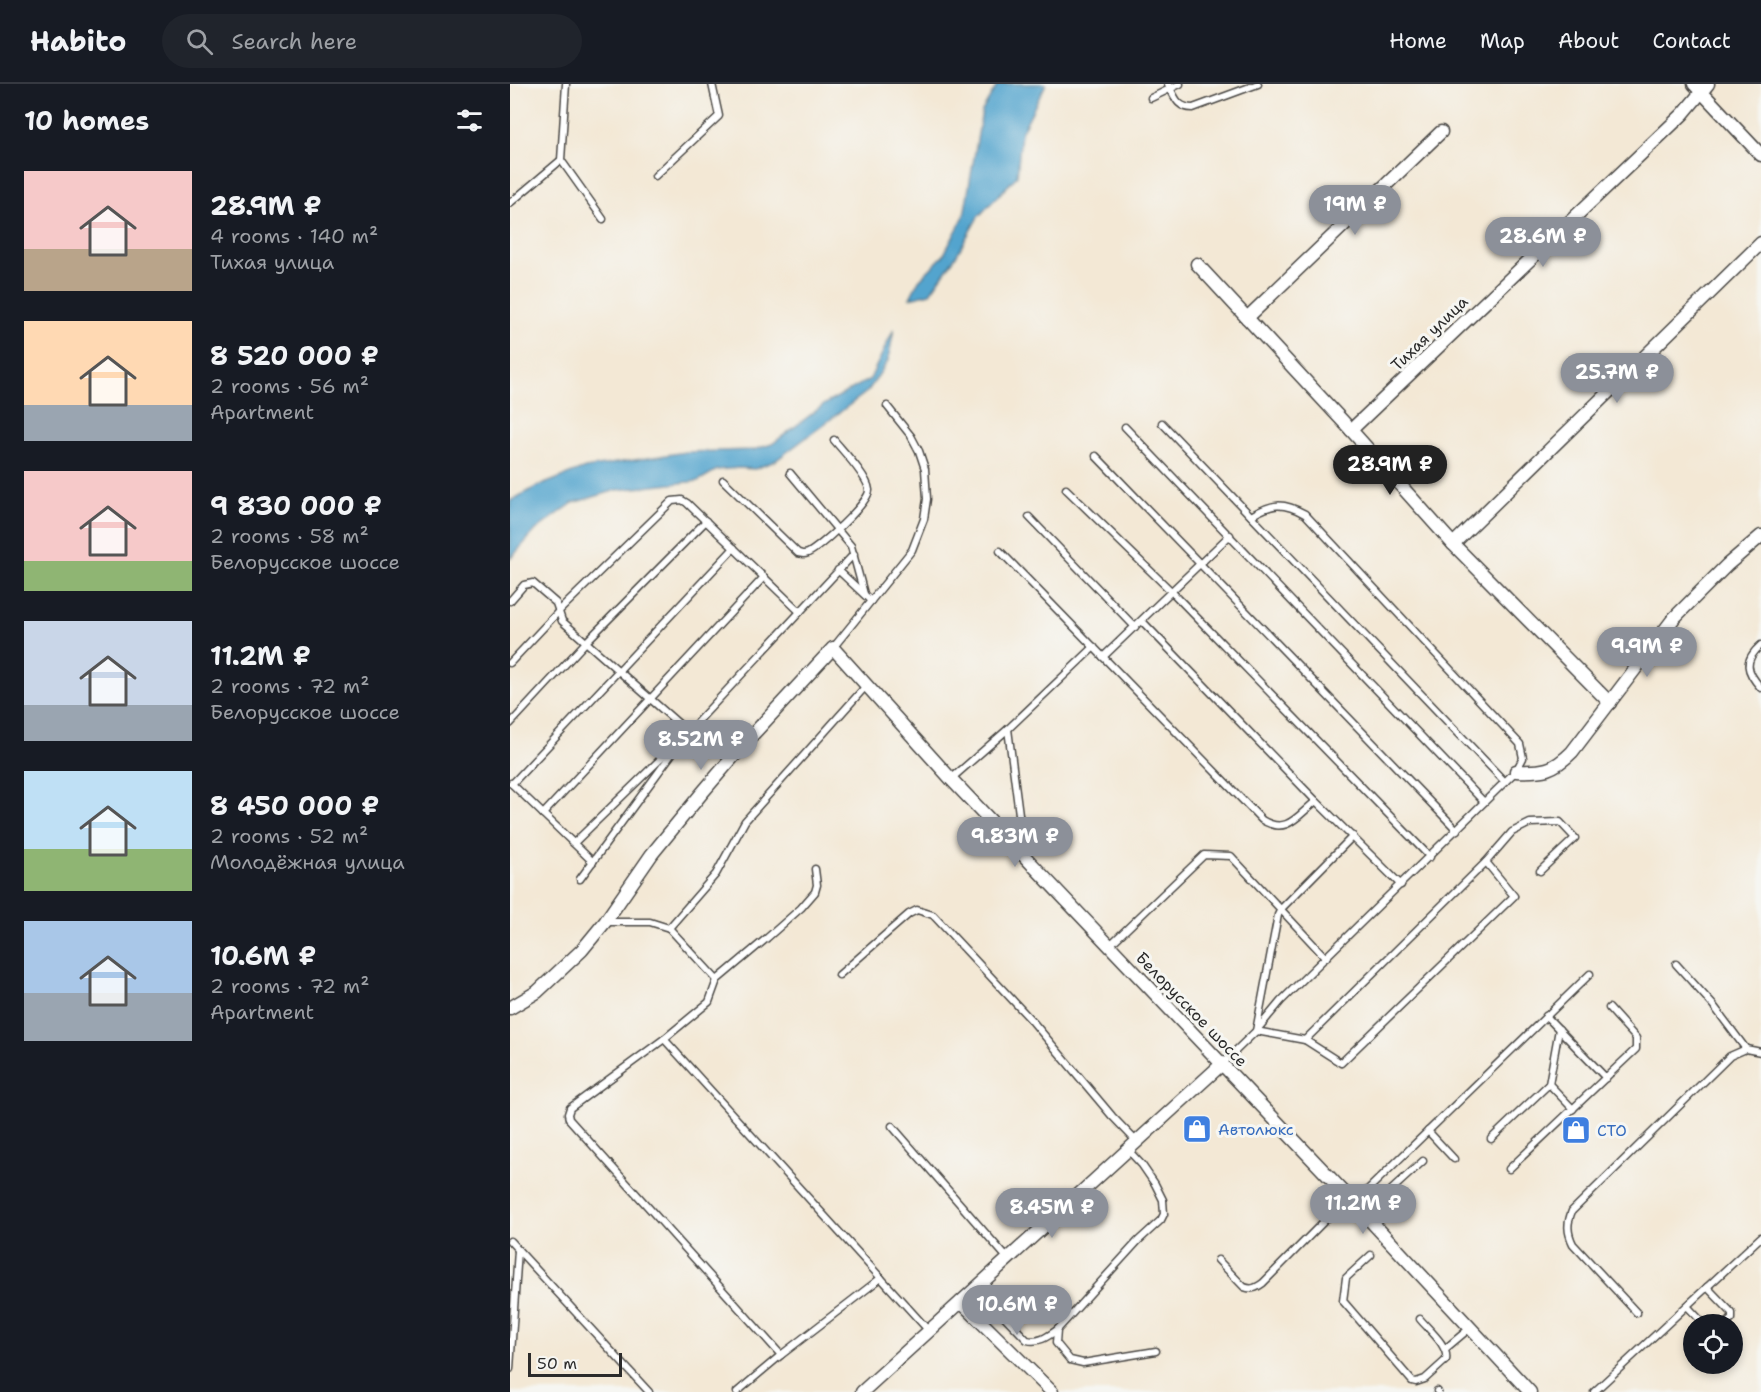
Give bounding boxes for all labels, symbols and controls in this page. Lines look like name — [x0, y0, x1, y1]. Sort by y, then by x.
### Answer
search box — [162, 14, 582, 68]
text: Habito — [30, 22, 126, 60]
icon: search — [183, 25, 216, 58]
text: Search here — [231, 27, 357, 56]
text: Home — [1389, 27, 1447, 55]
text: Map — [1480, 27, 1525, 55]
text: About — [1558, 27, 1619, 55]
text: Contact — [1652, 27, 1731, 55]
text: 10 homes — [24, 103, 149, 138]
icon: filters — [453, 104, 486, 137]
pin: 19M ₽ — [1313, 185, 1397, 236]
text: 28.9M ₽ — [210, 188, 322, 223]
text: 19M ₽ — [1323, 191, 1387, 217]
icon: home — [72, 195, 144, 267]
pin: 28.6M ₽ — [1488, 217, 1598, 268]
text: 4 rooms · 140 m² — [210, 223, 378, 249]
text: 28.6M ₽ — [1499, 223, 1587, 249]
text: Тихая улица — [210, 249, 334, 275]
street label: Тихая улица — [1386, 291, 1472, 375]
text: 8 520 000 ₽ — [210, 338, 379, 373]
icon: home — [72, 345, 144, 417]
pin: 25.7M ₽ — [1562, 353, 1672, 404]
text: 25.7M ₽ — [1575, 359, 1659, 385]
text: 2 rooms · 56 m² — [210, 373, 369, 399]
text: Apartment — [210, 399, 314, 425]
pin: 28.9M ₽ — [1335, 445, 1445, 496]
text: 28.9M ₽ — [1347, 451, 1433, 477]
text: 9 830 000 ₽ — [210, 488, 382, 523]
icon: home — [72, 495, 144, 567]
text: 2 rooms · 58 m² — [210, 523, 369, 549]
text: Белорусское шоссе — [210, 549, 400, 575]
pin: 9.9M ₽ — [1598, 627, 1696, 678]
text: 9.9M ₽ — [1611, 633, 1683, 659]
text: 11.2M ₽ — [210, 638, 311, 673]
icon: home — [72, 645, 144, 717]
text: 2 rooms · 72 m² — [210, 673, 369, 699]
text: Белорусское шоссе — [210, 699, 400, 725]
pin: 8.52M ₽ — [646, 720, 756, 771]
text: 8.52M ₽ — [658, 726, 744, 752]
text: 8 450 000 ₽ — [210, 788, 379, 823]
icon: home — [72, 795, 144, 867]
pin: 9.83M ₽ — [960, 817, 1070, 868]
text: 2 rooms · 52 m² — [210, 823, 368, 849]
text: 9.83M ₽ — [971, 823, 1059, 849]
text: Молодёжная улица — [210, 849, 405, 875]
text: 10.6M ₽ — [210, 938, 317, 973]
icon: home — [72, 945, 144, 1017]
street label: Белорусское шоссе — [1131, 947, 1252, 1071]
text: 2 rooms · 72 m² — [210, 973, 369, 999]
text: Apartment — [210, 999, 314, 1025]
shop icon: Автолюкс — [1181, 1113, 1213, 1145]
shop icon: СТО — [1560, 1114, 1592, 1146]
place label: Автолюкс — [1218, 1119, 1294, 1140]
place label: СТО — [1597, 1120, 1627, 1141]
pin: 11.2M ₽ — [1308, 1184, 1418, 1235]
pin: 8.45M ₽ — [997, 1188, 1107, 1239]
text: 11.2M ₽ — [1324, 1190, 1402, 1216]
text: 8.45M ₽ — [1009, 1194, 1095, 1220]
pin: 10.6M ₽ — [962, 1285, 1072, 1336]
text: 10.6M ₽ — [976, 1291, 1058, 1317]
map controls — [1683, 1314, 1743, 1374]
button: locate — [1683, 1314, 1743, 1374]
scale bar — [528, 1350, 622, 1378]
text: 50 m — [537, 1353, 577, 1374]

